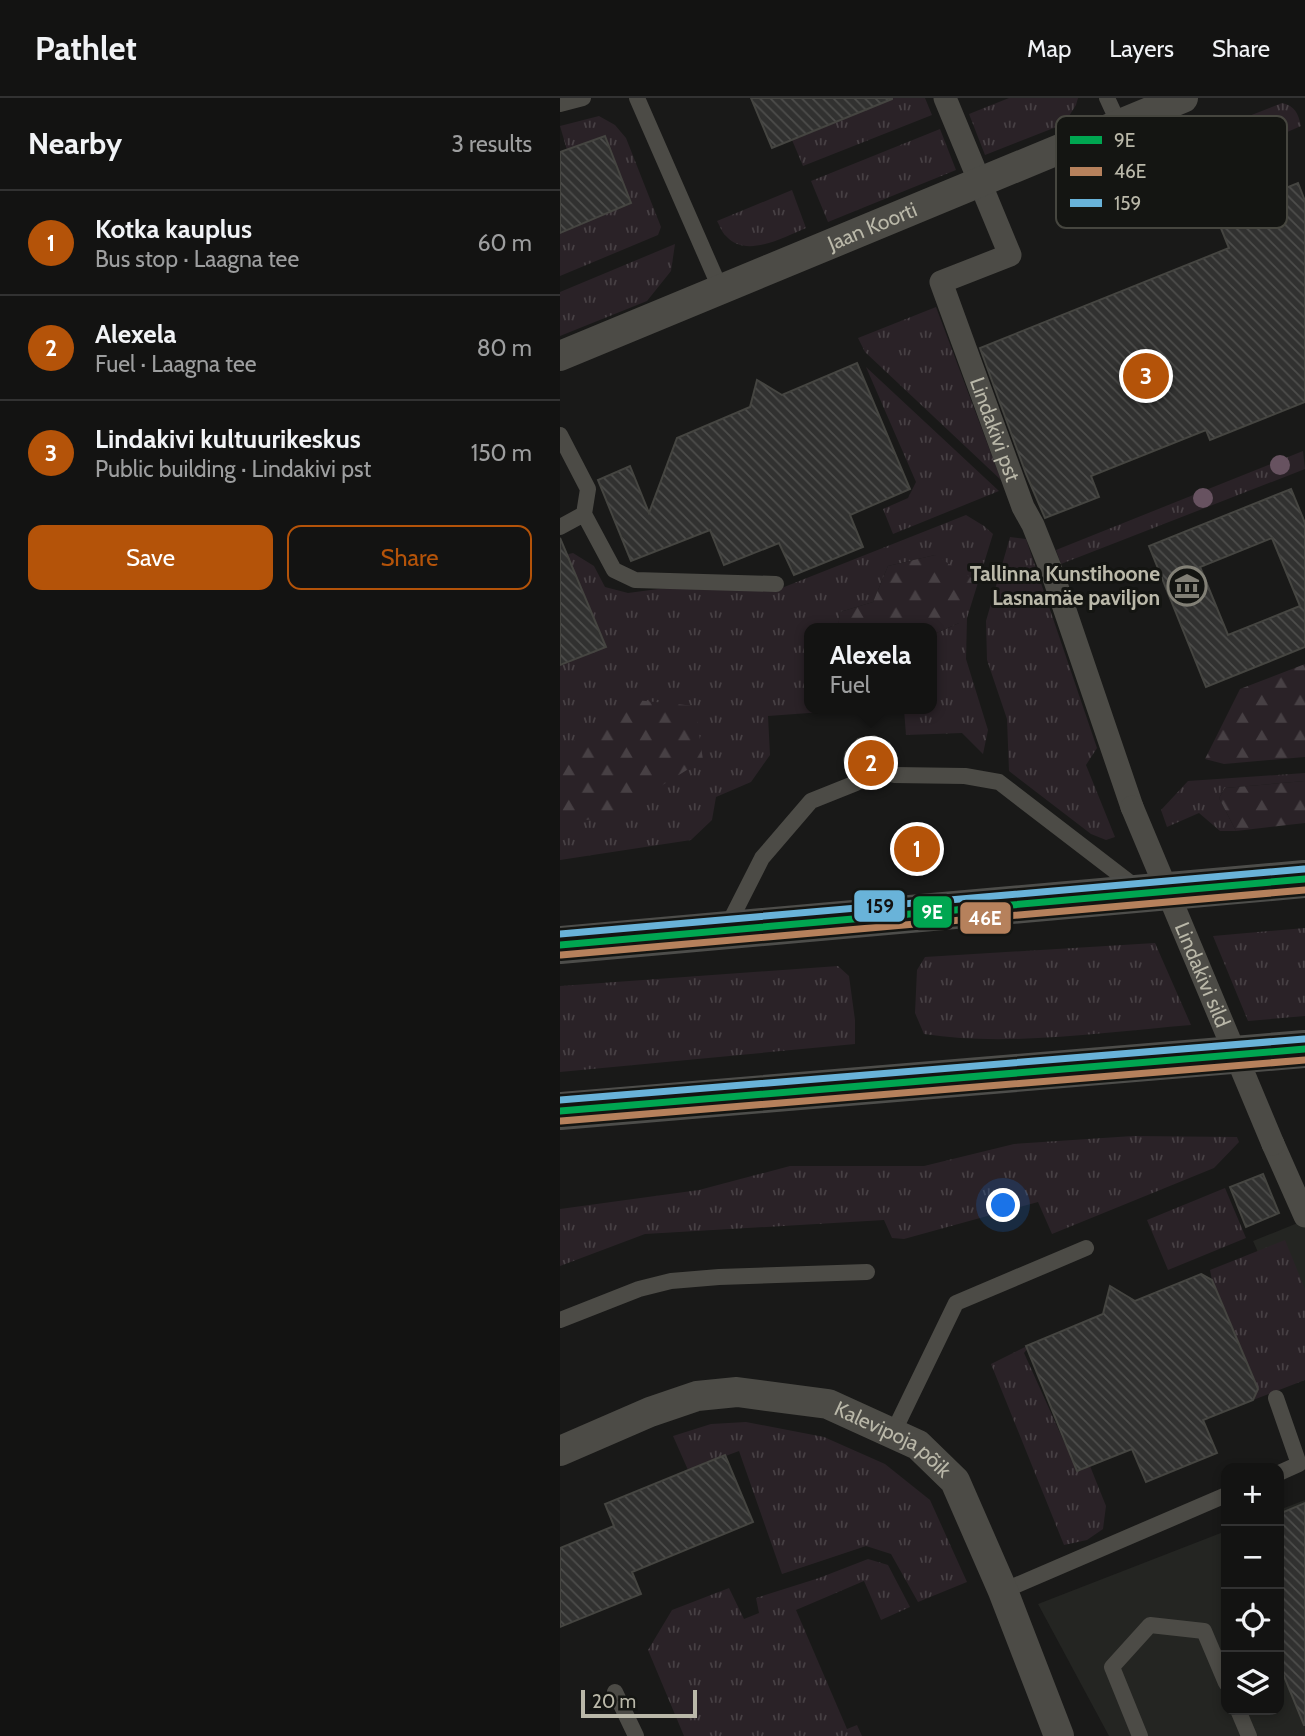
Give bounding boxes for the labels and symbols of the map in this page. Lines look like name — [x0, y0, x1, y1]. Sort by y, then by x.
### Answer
legend — [1056, 116, 1287, 228]
text: 9E — [1114, 129, 1135, 152]
text: 46E — [1114, 160, 1146, 183]
text: 159 — [1114, 192, 1141, 215]
street label: Jaan Koorti — [823, 197, 920, 256]
pin: 3 — [1123, 350, 1169, 402]
street label: Lindakivi pst — [965, 374, 1026, 485]
place label: Tallinna Kunstihoone Lasnamäe paviljon — [970, 561, 1160, 610]
museum icon: Tallinna Kunstihoone Lasnamäe paviljon — [1166, 565, 1208, 607]
pin: 2 — [848, 737, 894, 789]
pin: 1 — [894, 823, 940, 875]
line badge: 159 — [853, 889, 906, 923]
text: 159 — [866, 895, 894, 918]
line badge: 9E — [912, 895, 953, 929]
text: 9E — [921, 901, 943, 924]
line badge: 46E — [959, 901, 1012, 935]
text: 46E — [968, 907, 1002, 930]
street label: Lindakivi sild — [1170, 918, 1236, 1031]
your location — [986, 1188, 1020, 1222]
street label: Kalevipoja põik — [831, 1396, 957, 1483]
scale bar — [581, 1687, 696, 1719]

